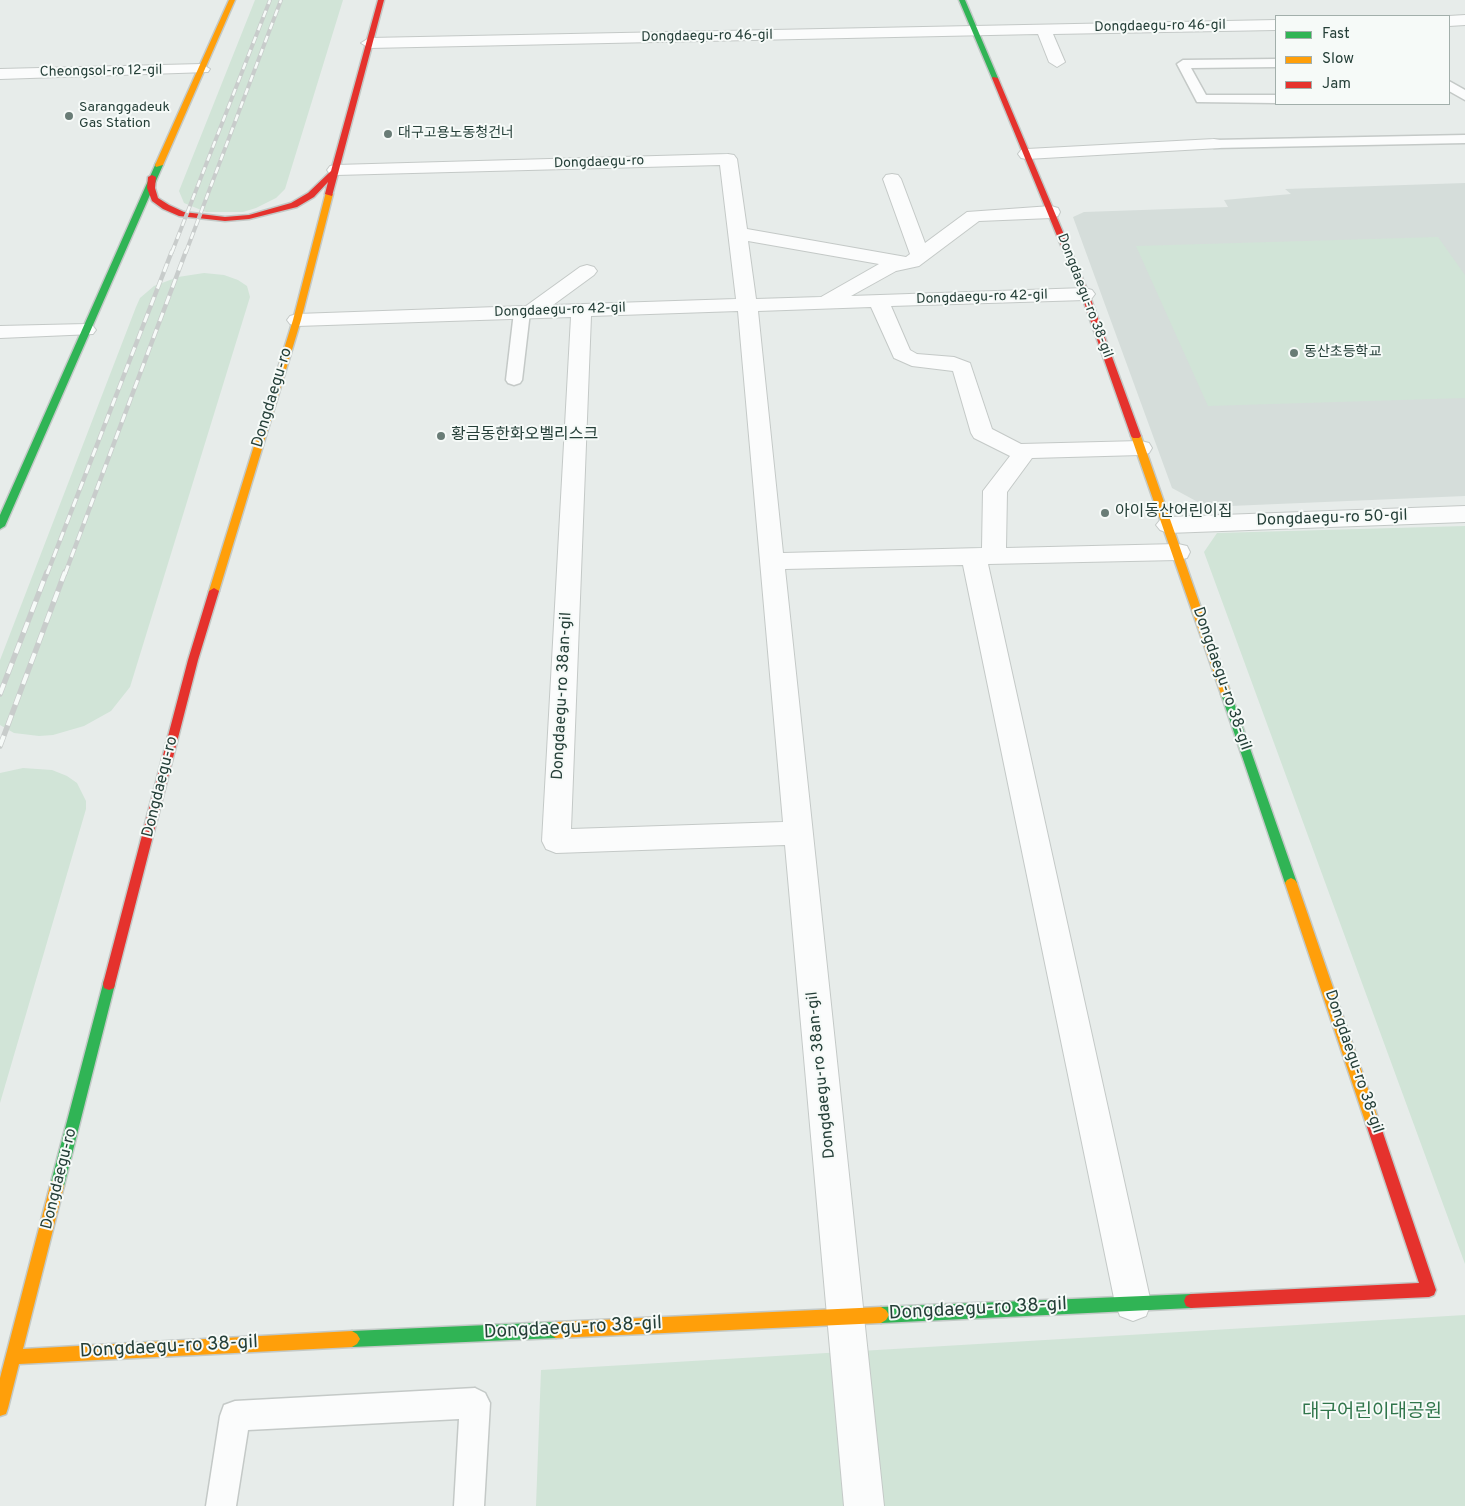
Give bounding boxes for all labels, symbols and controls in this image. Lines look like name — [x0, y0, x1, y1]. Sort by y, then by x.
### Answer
legend — [1275, 15, 1450, 105]
street label: Dongdaegu-ro 46-gil — [1094, 17, 1226, 37]
text: Fast — [1322, 25, 1350, 44]
street label: Dongdaegu-ro 46-gil — [641, 27, 773, 47]
text: Slow — [1322, 50, 1354, 69]
street label: Cheongsol-ro 12-gil — [39, 63, 163, 81]
text: Jam — [1322, 75, 1351, 94]
place label: Saranggadeuk Gas Station — [79, 100, 170, 132]
marker: Saranggadeuk Gas Station — [63, 110, 75, 122]
place label: 대구고용노동청건너 — [398, 126, 514, 142]
marker: 대구고용노동청건너 — [382, 128, 394, 140]
street label: Dongdaegu-ro — [553, 153, 645, 173]
street label: Dongdaegu-ro 38-gil — [1053, 232, 1115, 360]
street label: Dongdaegu-ro 42-gil — [916, 287, 1048, 309]
street label: Dongdaegu-ro 42-gil — [494, 300, 626, 322]
place label: 동산초등학교 — [1304, 345, 1381, 361]
street label: Dongdaegu-ro — [249, 346, 297, 450]
marker: 동산초등학교 — [1288, 347, 1300, 359]
place label: 황금동한화오벨리스크 — [451, 426, 598, 446]
marker: 황금동한화오벨리스크 — [435, 430, 447, 442]
place label: 아이동산어린이집 — [1115, 503, 1233, 523]
marker: 아이동산어린이집 — [1099, 507, 1111, 519]
street label: Dongdaegu-ro 50-gil — [1256, 507, 1408, 531]
street label: Dongdaegu-ro 38-gil — [1187, 605, 1255, 753]
street label: Dongdaegu-ro 38an-gil — [549, 612, 577, 780]
street label: Dongdaegu-ro — [139, 735, 183, 839]
street label: Dongdaegu-ro 38-gil — [1319, 988, 1387, 1136]
street label: Dongdaegu-ro 38an-gil — [804, 990, 840, 1160]
street label: Dongdaegu-ro — [38, 1127, 82, 1231]
street label: Dongdaegu-ro 38-gil — [888, 1294, 1068, 1326]
street label: Dongdaegu-ro 38-gil — [483, 1313, 663, 1345]
street label: Dongdaegu-ro 38-gil — [79, 1332, 259, 1364]
park label: 대구어린이대공원 — [1302, 1402, 1442, 1424]

